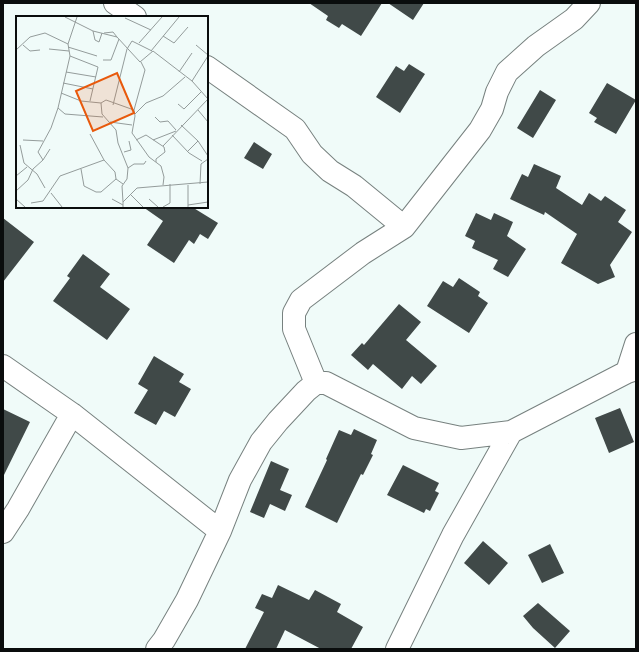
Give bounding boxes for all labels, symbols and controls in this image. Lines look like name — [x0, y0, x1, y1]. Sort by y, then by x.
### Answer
inset map — [16, 16, 208, 208]

